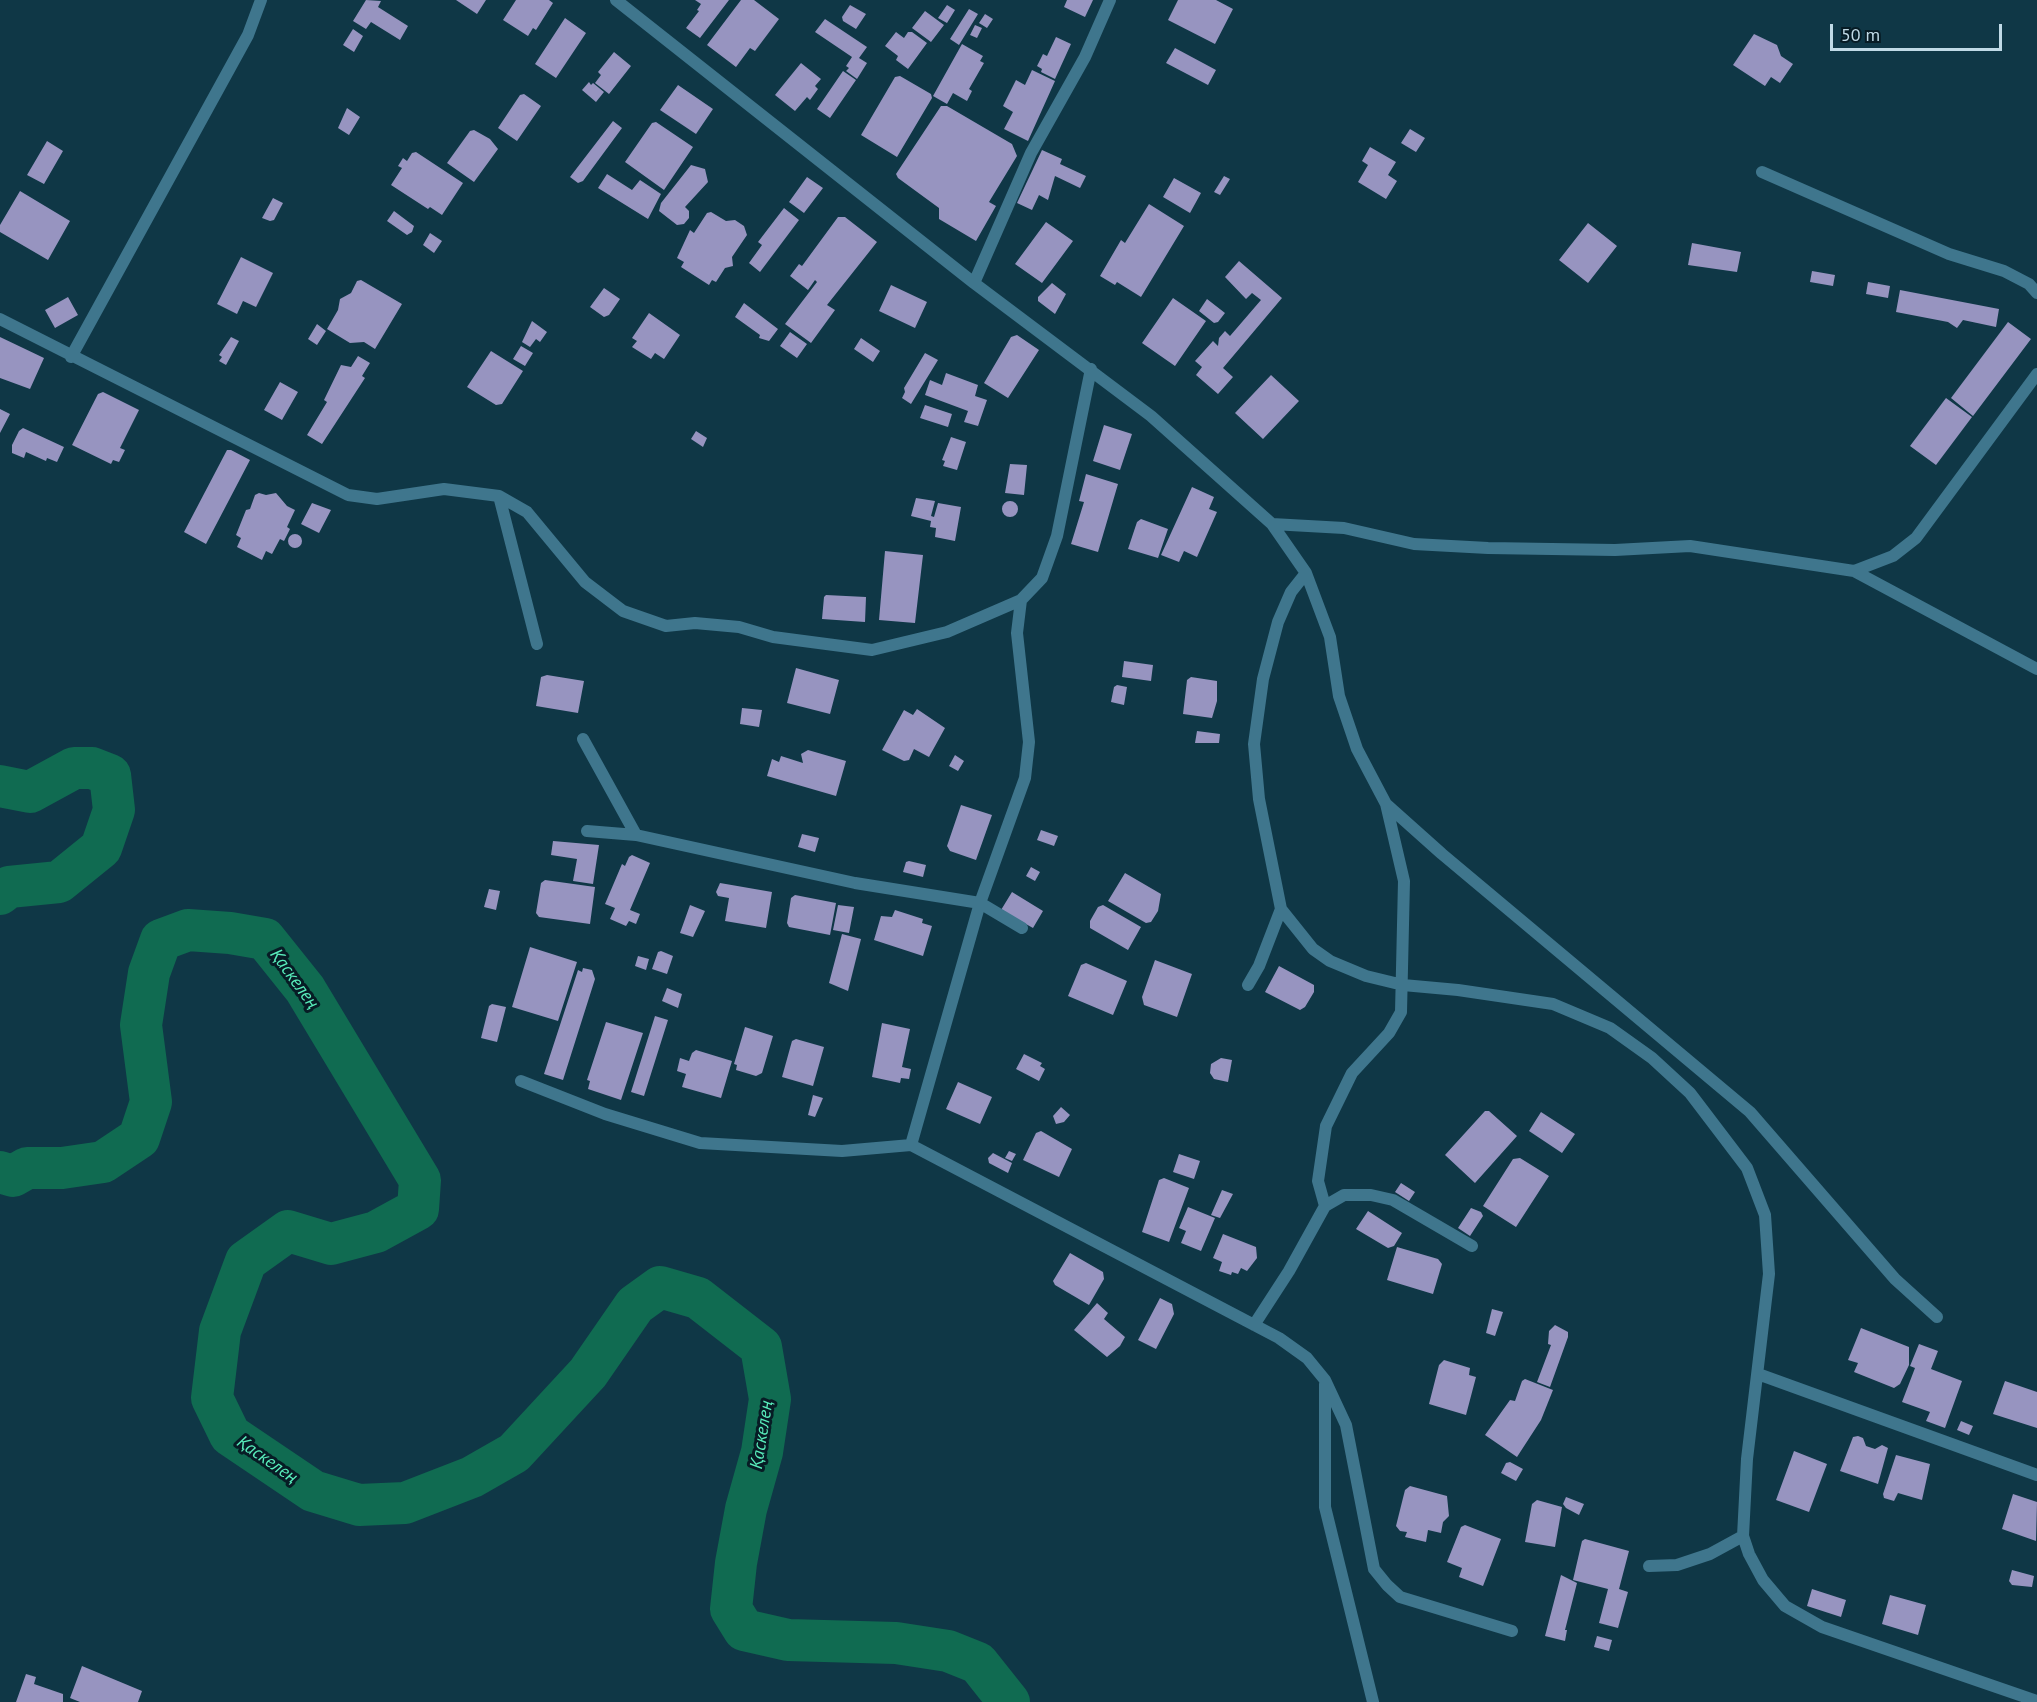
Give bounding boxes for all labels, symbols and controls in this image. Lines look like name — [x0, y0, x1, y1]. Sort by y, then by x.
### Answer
scale bar — [1833, 12, 2006, 50]
text: 50 m — [1841, 23, 1880, 46]
water label: Қаскелең — [265, 945, 323, 1013]
water label: Қаскелең — [746, 1399, 778, 1471]
water label: Қаскелең — [233, 1431, 301, 1489]

